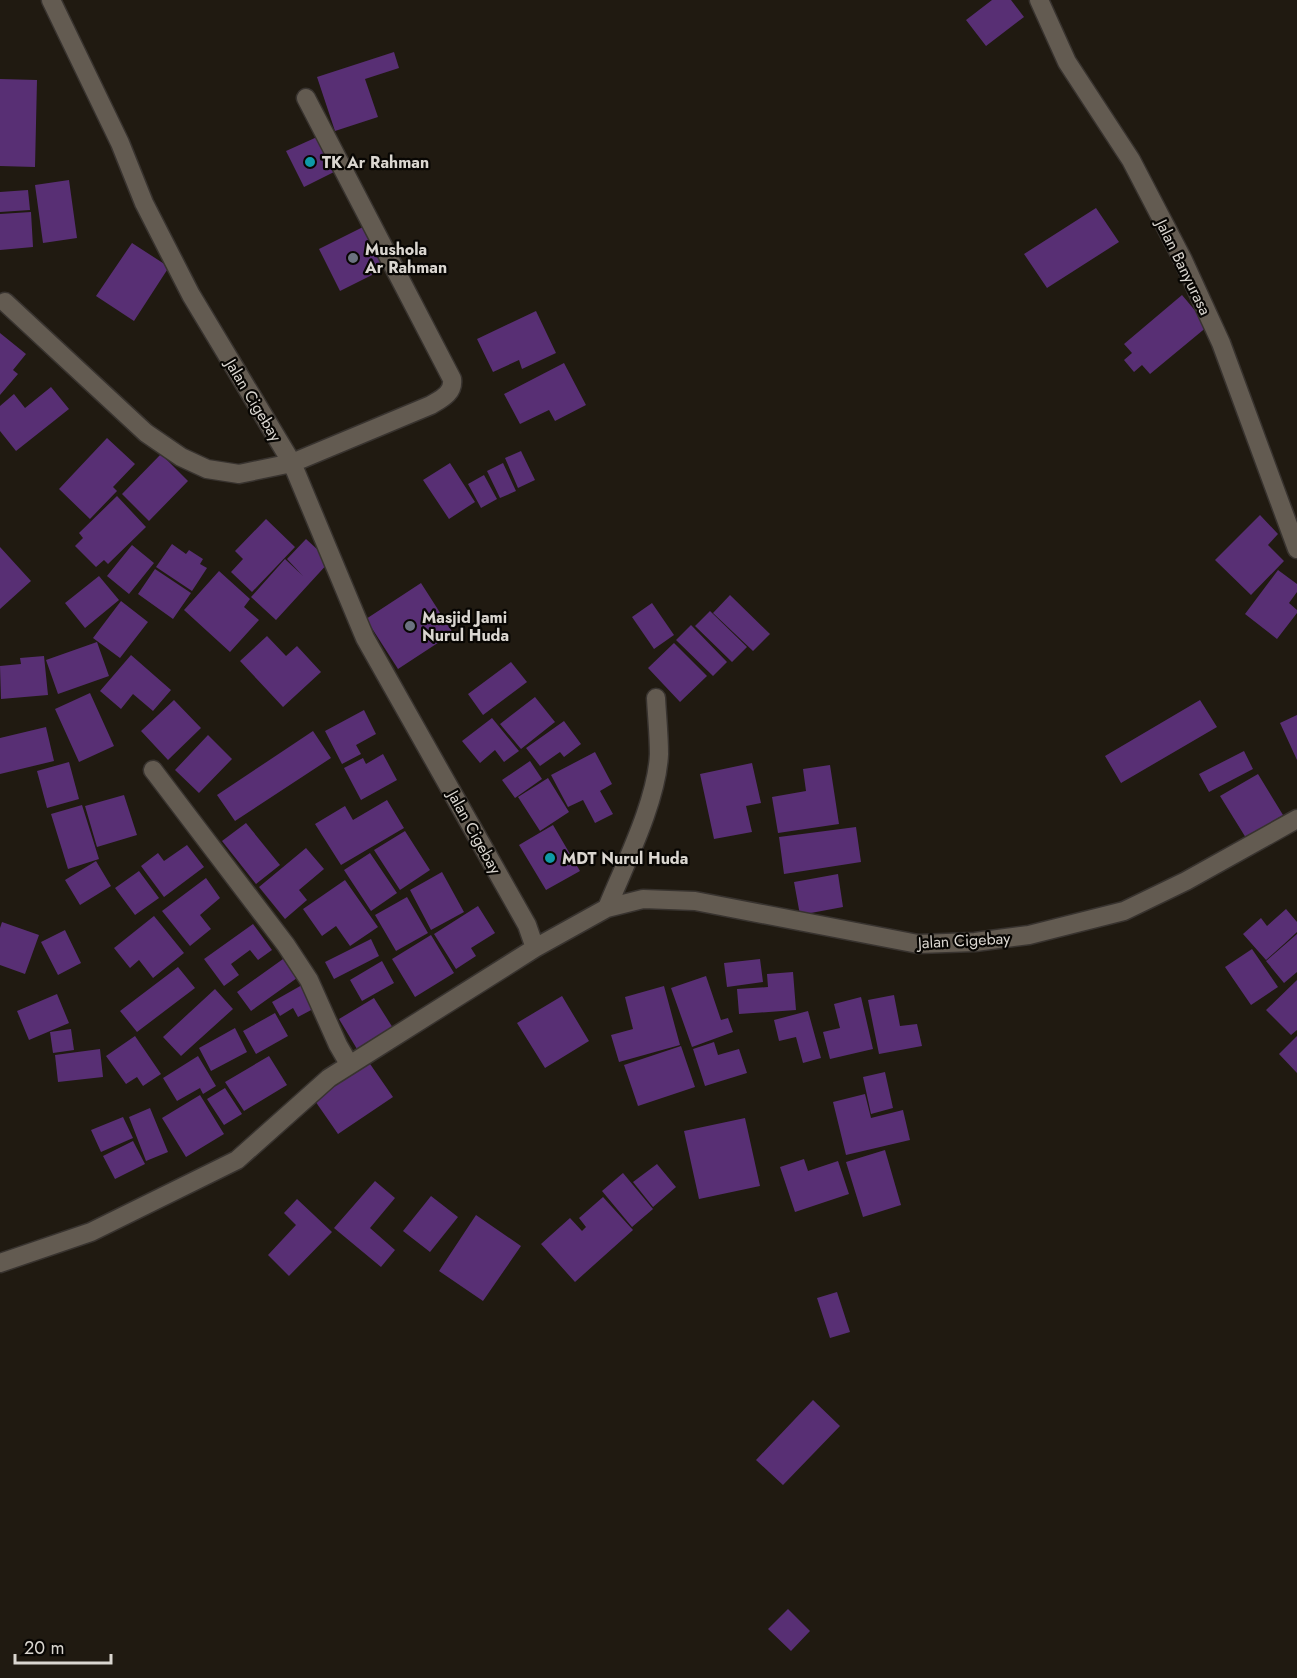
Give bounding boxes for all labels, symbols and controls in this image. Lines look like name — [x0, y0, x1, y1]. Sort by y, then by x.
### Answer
place label: TK Ar Rahman — [322, 151, 429, 174]
marker: TK Ar Rahman — [303, 155, 317, 169]
street label: Jalan Banyurasa — [1150, 214, 1217, 319]
place label: Mushola Ar Rahman — [364, 238, 447, 279]
marker: Mushola Ar Rahman — [346, 251, 360, 265]
street label: Jalan Cigebay — [219, 353, 288, 447]
place label: Masjid Jami Nurul Huda — [422, 606, 509, 647]
marker: Masjid Jami Nurul Huda — [403, 619, 417, 633]
street label: Jalan Cigebay — [441, 785, 507, 879]
place label: MDT Nurul Huda — [562, 847, 688, 870]
marker: MDT Nurul Huda — [543, 851, 557, 865]
street label: Jalan Cigebay — [915, 927, 1012, 955]
scale bar — [15, 1627, 111, 1665]
text: 20 m — [24, 1635, 64, 1661]

